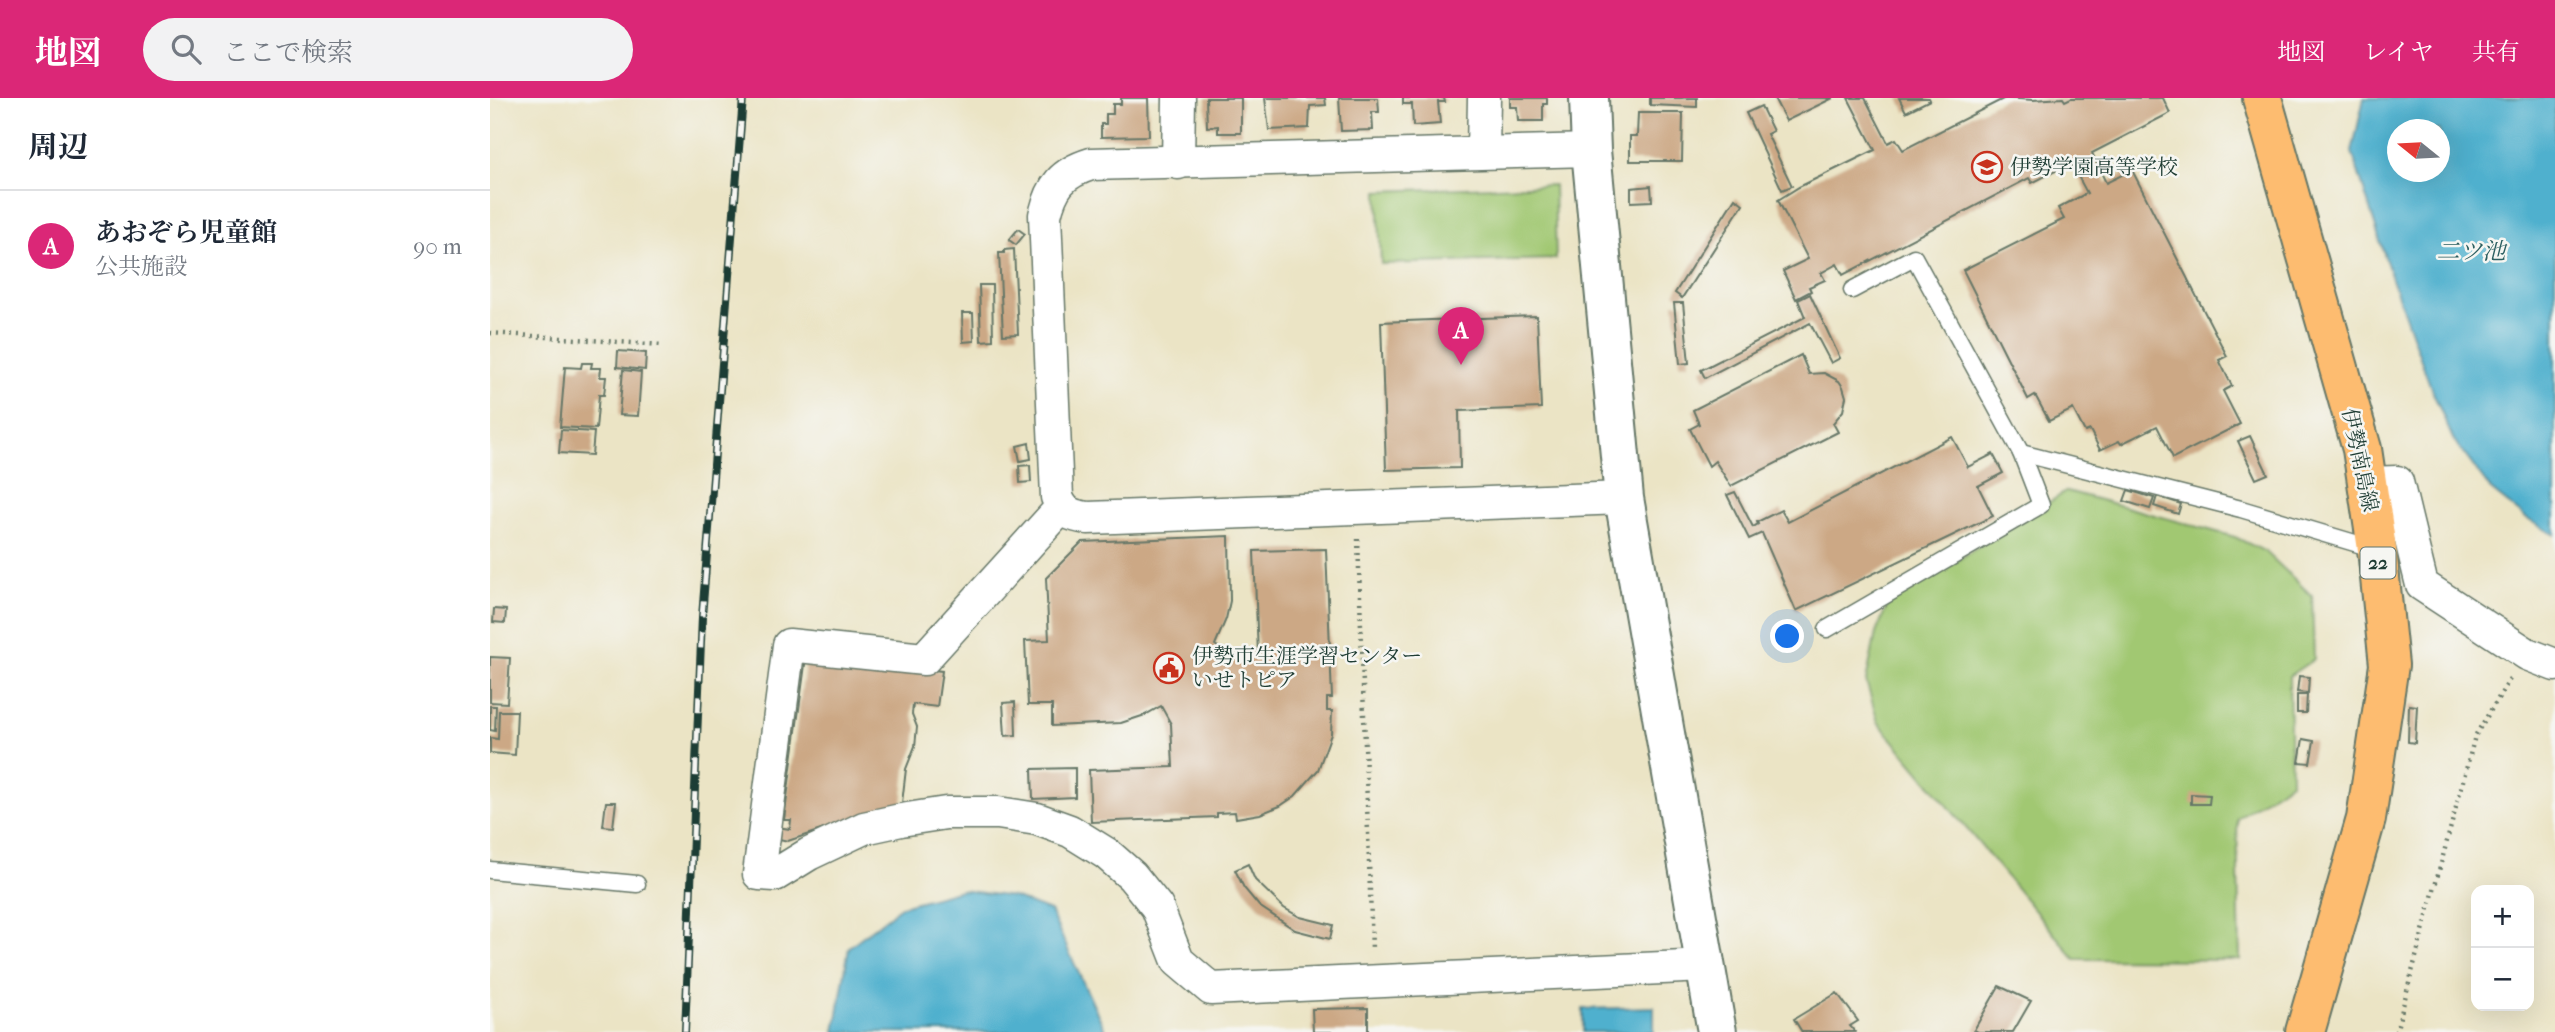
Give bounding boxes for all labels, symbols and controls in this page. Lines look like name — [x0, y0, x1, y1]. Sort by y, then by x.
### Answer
search box — [143, 18, 633, 81]
icon: search — [167, 30, 205, 68]
text: 地図 — [35, 34, 101, 73]
text: ここで検索 — [223, 37, 353, 68]
text: 地図 — [2277, 38, 2325, 66]
text: レイヤ — [2363, 38, 2434, 66]
text: 共有 — [2472, 38, 2520, 66]
north arrow — [2387, 119, 2450, 182]
text: 周辺 — [28, 130, 88, 165]
school or university icon: 伊勢学園高等学校 — [1970, 150, 2004, 184]
place label: 伊勢学園高等学校 — [2010, 155, 2178, 179]
text: あおぞら児童館 — [95, 217, 277, 248]
text: A — [44, 233, 58, 260]
text: 90 m — [413, 233, 462, 260]
water label: 二ツ池 — [2437, 238, 2509, 265]
text: 公共施設 — [95, 253, 187, 280]
pin: A — [1438, 307, 1484, 365]
street label: 伊勢南島線 — [2337, 406, 2383, 514]
road number: 22 — [2360, 548, 2396, 578]
your location — [1770, 619, 1804, 653]
place label: 伊勢市生涯学習センター いせトピア — [1192, 644, 1422, 692]
public building icon: 伊勢市生涯学習センター いせトピア — [1152, 651, 1186, 685]
map controls — [2471, 885, 2534, 1011]
button: + — [2471, 885, 2534, 948]
button: − — [2471, 948, 2534, 1011]

